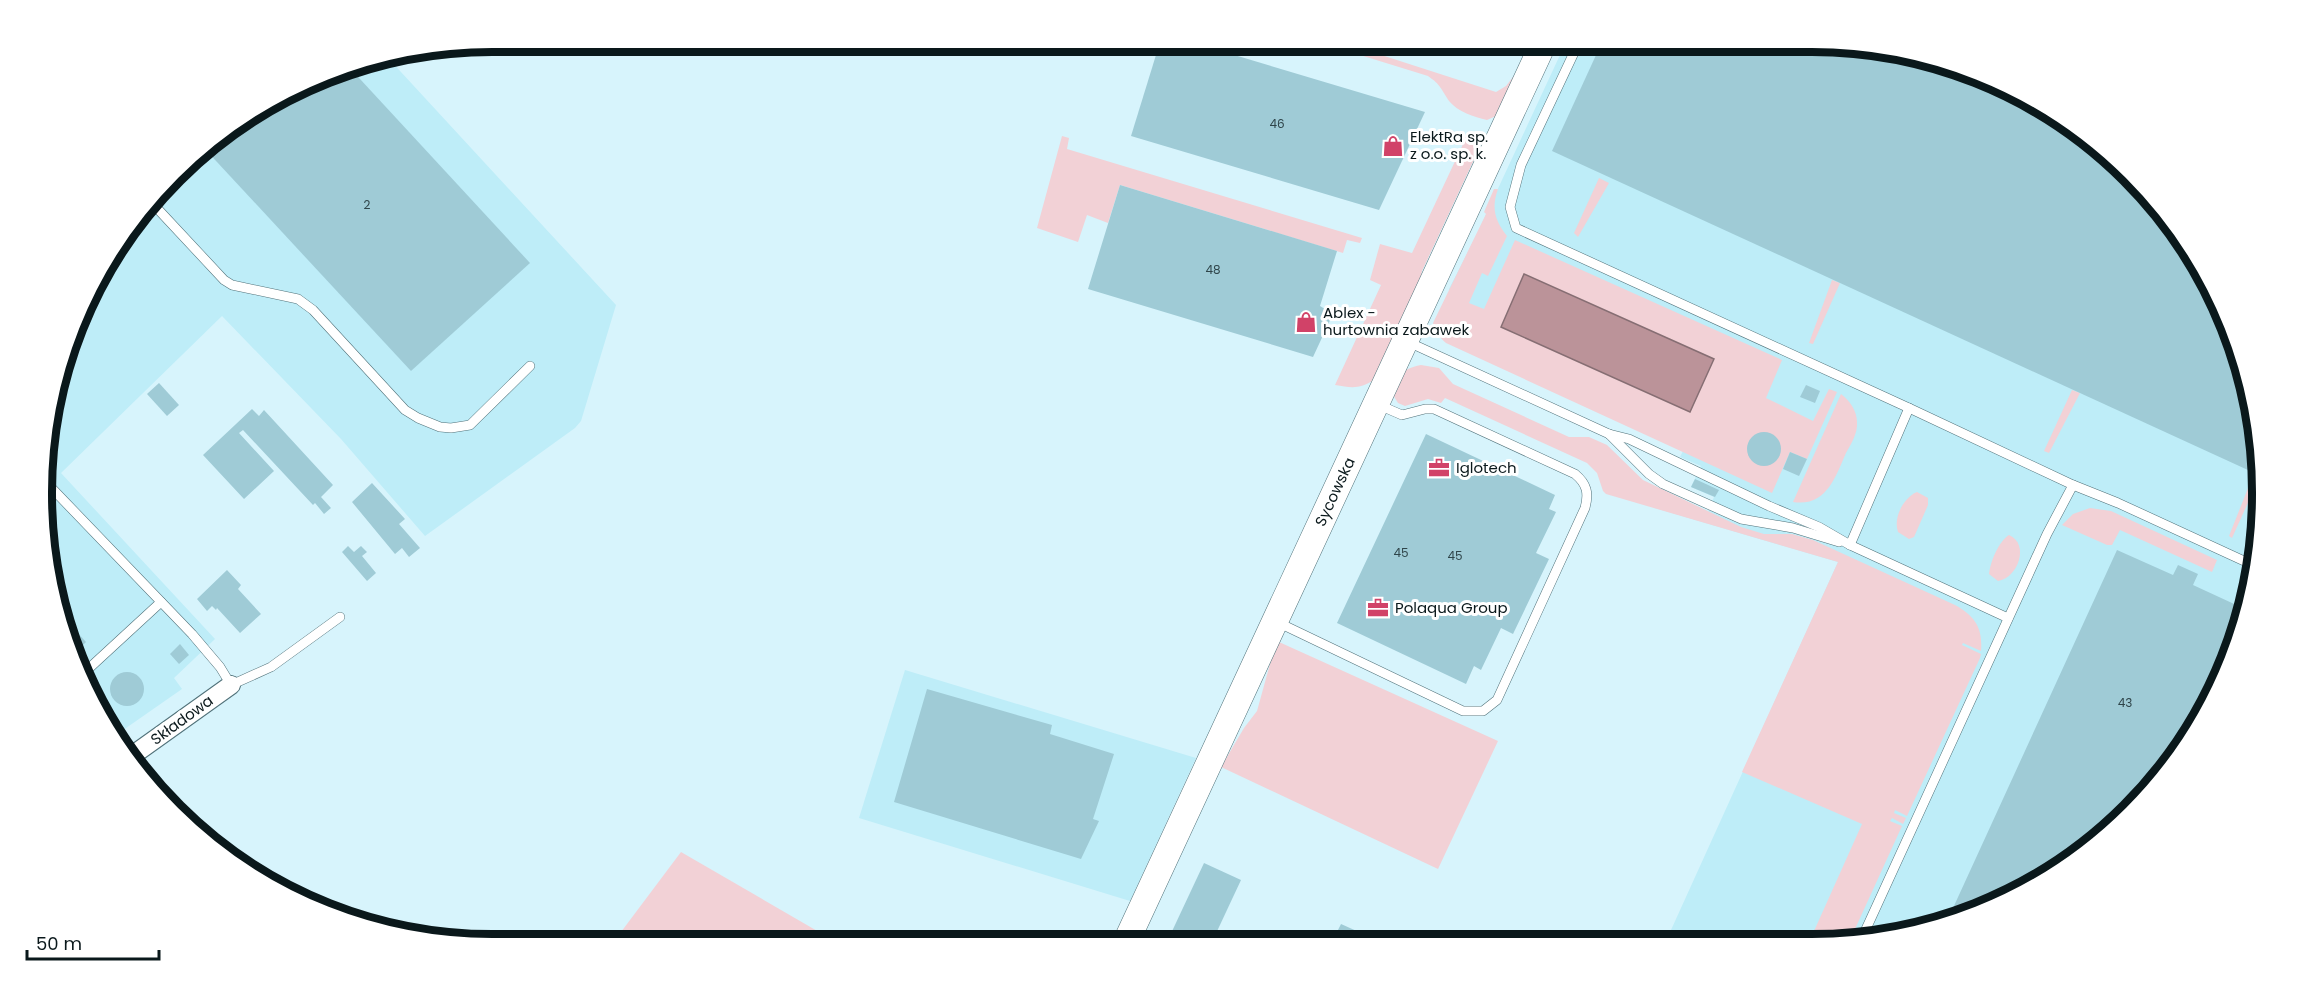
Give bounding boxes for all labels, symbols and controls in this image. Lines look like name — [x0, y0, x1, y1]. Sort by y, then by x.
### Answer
house number: 46 — [1269, 115, 1285, 132]
place label: ElektRa sp. z o.o. sp. k. — [1410, 126, 1488, 164]
shop icon: ElektRa sp. z o.o. sp. k. — [1381, 134, 1405, 158]
house number: 2 — [364, 196, 371, 213]
house number: 48 — [1205, 261, 1221, 278]
place label: Ablex - hurtownia zabawek — [1323, 302, 1469, 340]
shop icon: Ablex - hurtownia zabawek — [1294, 310, 1318, 334]
street label: Sycowska — [1309, 454, 1360, 530]
office icon: Iglotech — [1427, 456, 1451, 480]
place label: Iglotech — [1456, 457, 1517, 478]
house number: 45 — [1393, 544, 1409, 561]
house number: 45 — [1447, 547, 1463, 564]
office icon: Polaqua Group — [1366, 596, 1390, 620]
place label: Polaqua Group — [1395, 597, 1508, 618]
street label: Składowa — [146, 690, 217, 749]
house number: 43 — [2118, 694, 2132, 711]
scale bar — [27, 923, 159, 961]
text: 50 m — [36, 931, 82, 956]

